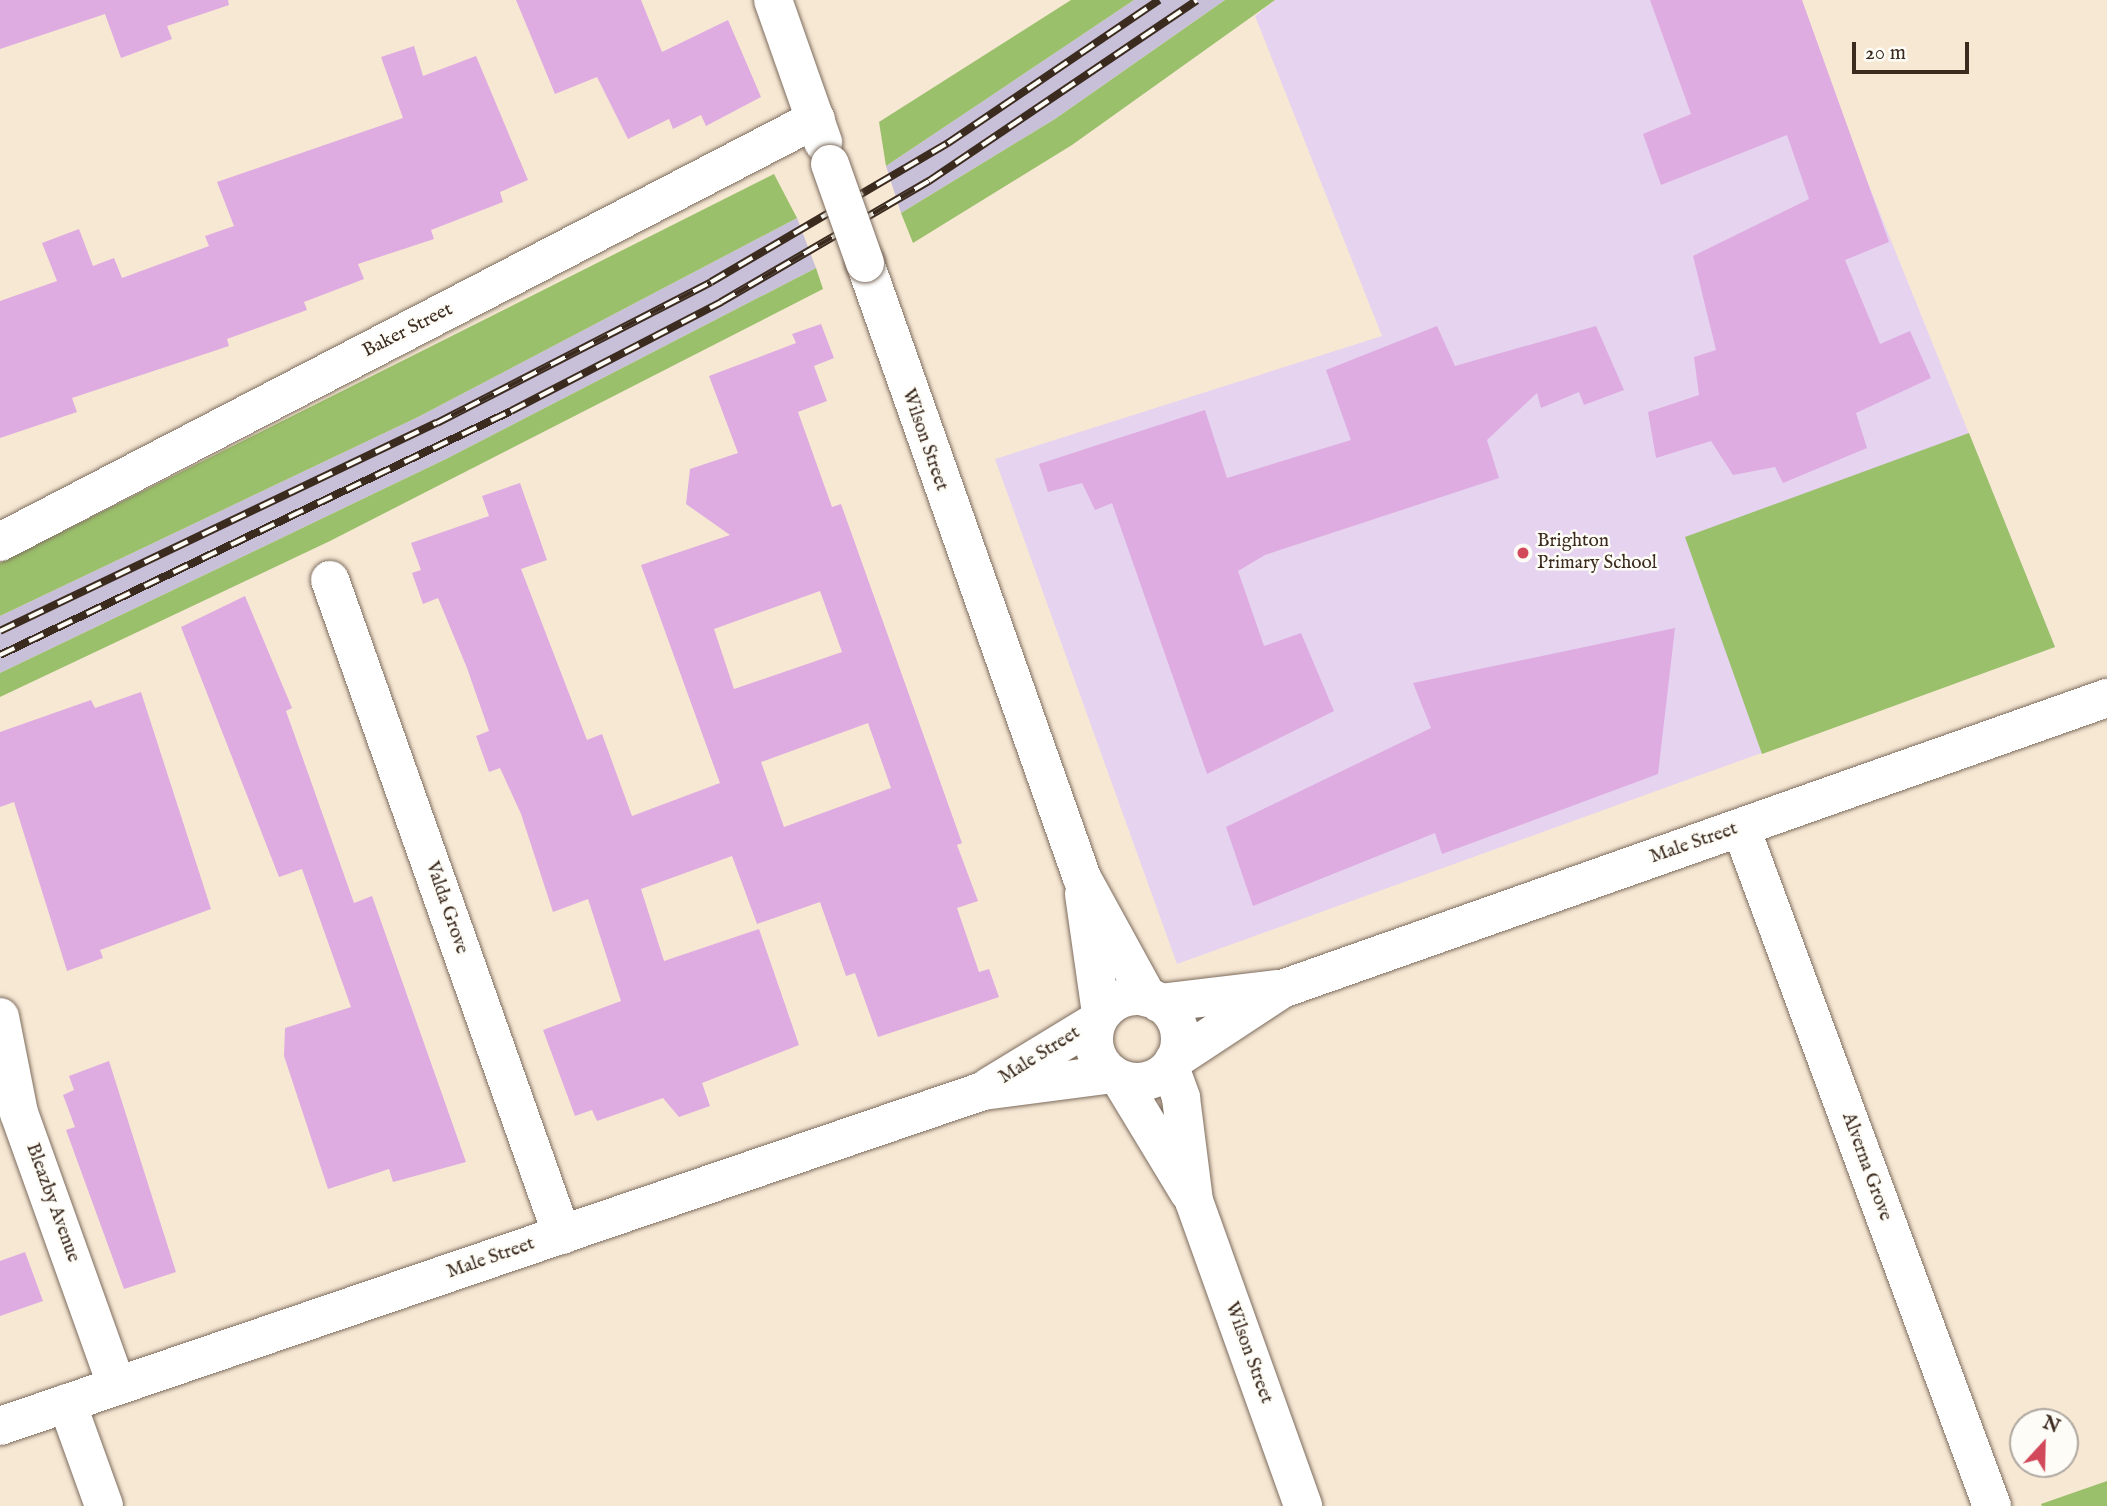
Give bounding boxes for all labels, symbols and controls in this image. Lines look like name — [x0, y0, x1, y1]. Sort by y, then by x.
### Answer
scale bar — [1855, 28, 1972, 72]
text: 20 m — [1865, 40, 1906, 67]
street label: Baker Street — [359, 299, 457, 363]
street label: Wilson Street — [896, 386, 952, 494]
place label: Brighton Primary School — [1537, 531, 1657, 575]
marker: Brighton Primary School — [1515, 545, 1531, 561]
street label: Male Street — [1647, 818, 1741, 870]
street label: Valda Grove — [420, 859, 472, 957]
street label: Male Street — [995, 1022, 1085, 1090]
street label: Alverna Grove — [1836, 1110, 1896, 1224]
street label: Bleazby Avenue — [20, 1140, 84, 1266]
street label: Male Street — [444, 1233, 538, 1285]
street label: Wilson Street — [1219, 1299, 1277, 1407]
north arrow — [2009, 1408, 2079, 1478]
text: N — [2039, 1411, 2063, 1440]

